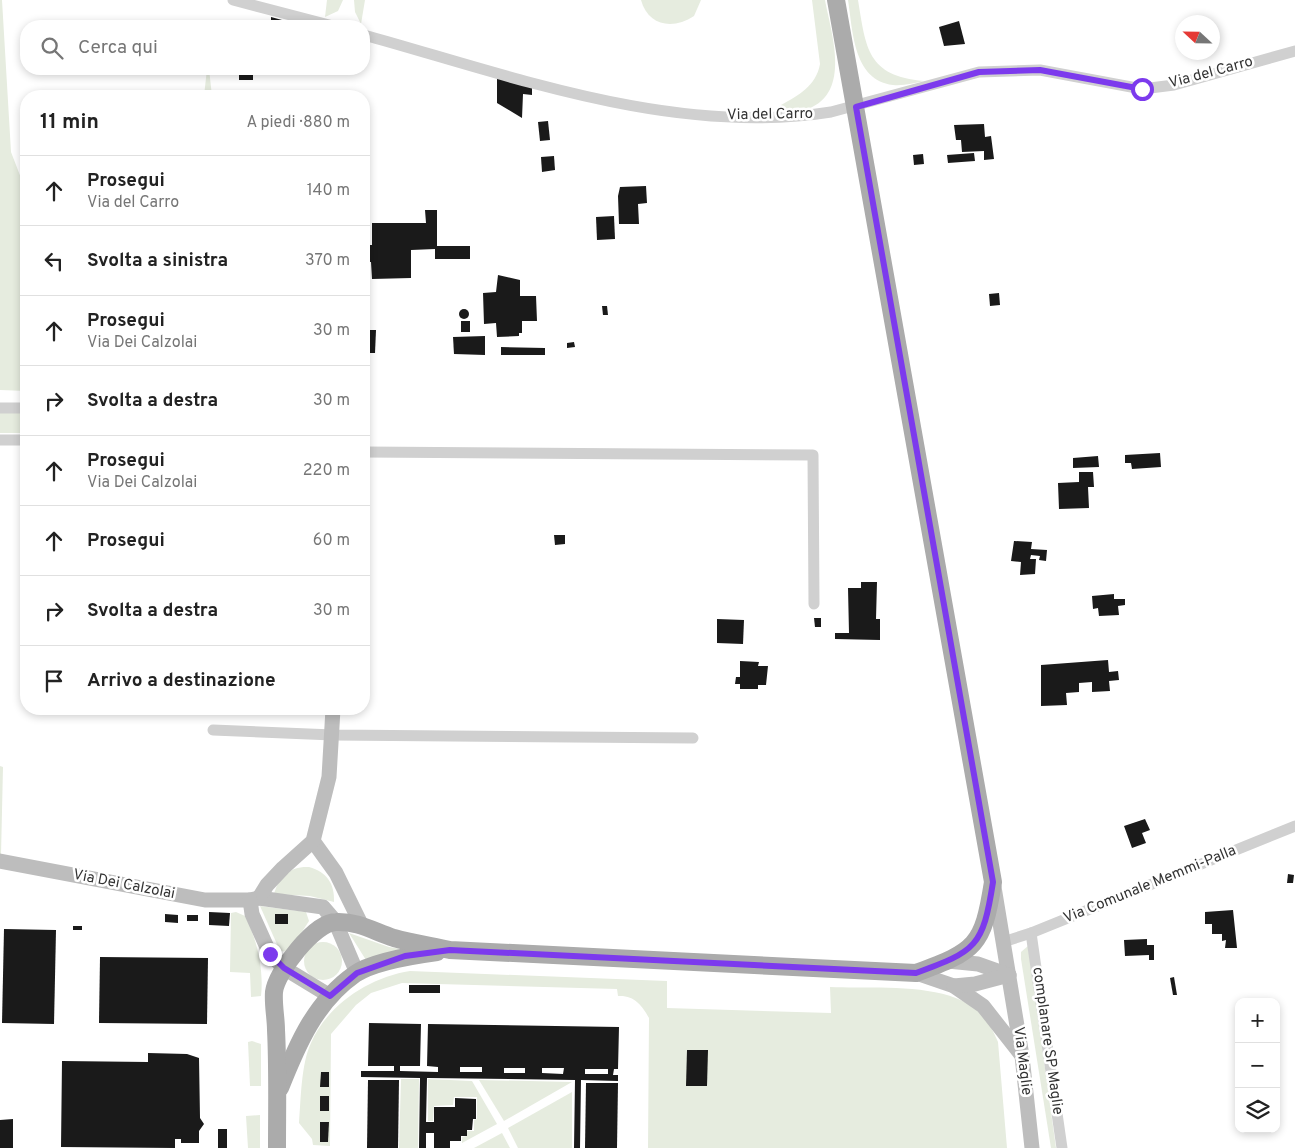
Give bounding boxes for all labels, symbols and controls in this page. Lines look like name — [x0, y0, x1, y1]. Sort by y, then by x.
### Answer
north arrow — [1175, 15, 1220, 60]
search box — [20, 20, 370, 75]
icon: search — [38, 34, 66, 62]
text: Cerca qui — [78, 36, 158, 60]
street label: Via del Carro — [1167, 53, 1255, 93]
route start — [1131, 78, 1154, 101]
street label: Via del Carro — [727, 105, 813, 125]
text: 11 min — [40, 109, 99, 136]
text: A piedi · 880 m — [246, 113, 350, 133]
text: Prosegui — [87, 169, 165, 193]
icon: ahead — [40, 177, 68, 205]
text: 140 m — [307, 181, 350, 201]
text: Via del Carro — [87, 193, 179, 213]
icon: left — [40, 247, 68, 275]
text: Svolta a sinistra — [87, 249, 228, 273]
text: 370 m — [305, 251, 350, 271]
text: Prosegui — [87, 309, 165, 333]
icon: ahead — [40, 317, 68, 345]
text: 30 m — [313, 321, 350, 341]
text: Via Dei Calzolai — [87, 333, 197, 353]
icon: right — [40, 387, 68, 415]
text: Svolta a destra — [87, 389, 218, 413]
text: 30 m — [313, 391, 350, 411]
text: Prosegui — [87, 449, 165, 473]
icon: ahead — [40, 457, 68, 485]
text: 220 m — [303, 461, 350, 481]
text: Via Dei Calzolai — [87, 473, 197, 493]
icon: ahead — [40, 527, 68, 555]
text: Prosegui — [87, 529, 165, 553]
text: 60 m — [313, 531, 350, 551]
icon: right — [40, 597, 68, 625]
text: Svolta a destra — [87, 599, 218, 623]
text: 30 m — [313, 601, 350, 621]
icon: arrive — [40, 667, 68, 695]
text: Arrivo a destinazione — [87, 669, 276, 693]
street label: Via Comunale Memmi-Palla — [1061, 842, 1239, 928]
street label: Via Dei Calzolai — [71, 866, 177, 904]
route end — [259, 943, 282, 966]
street label: complanare SP Maglie — [1027, 966, 1067, 1116]
map controls — [1235, 998, 1280, 1133]
button: + — [1235, 998, 1280, 1043]
street label: Via Maglie — [1008, 1026, 1036, 1096]
button: − — [1235, 1043, 1280, 1088]
button: layers — [1235, 1088, 1280, 1133]

